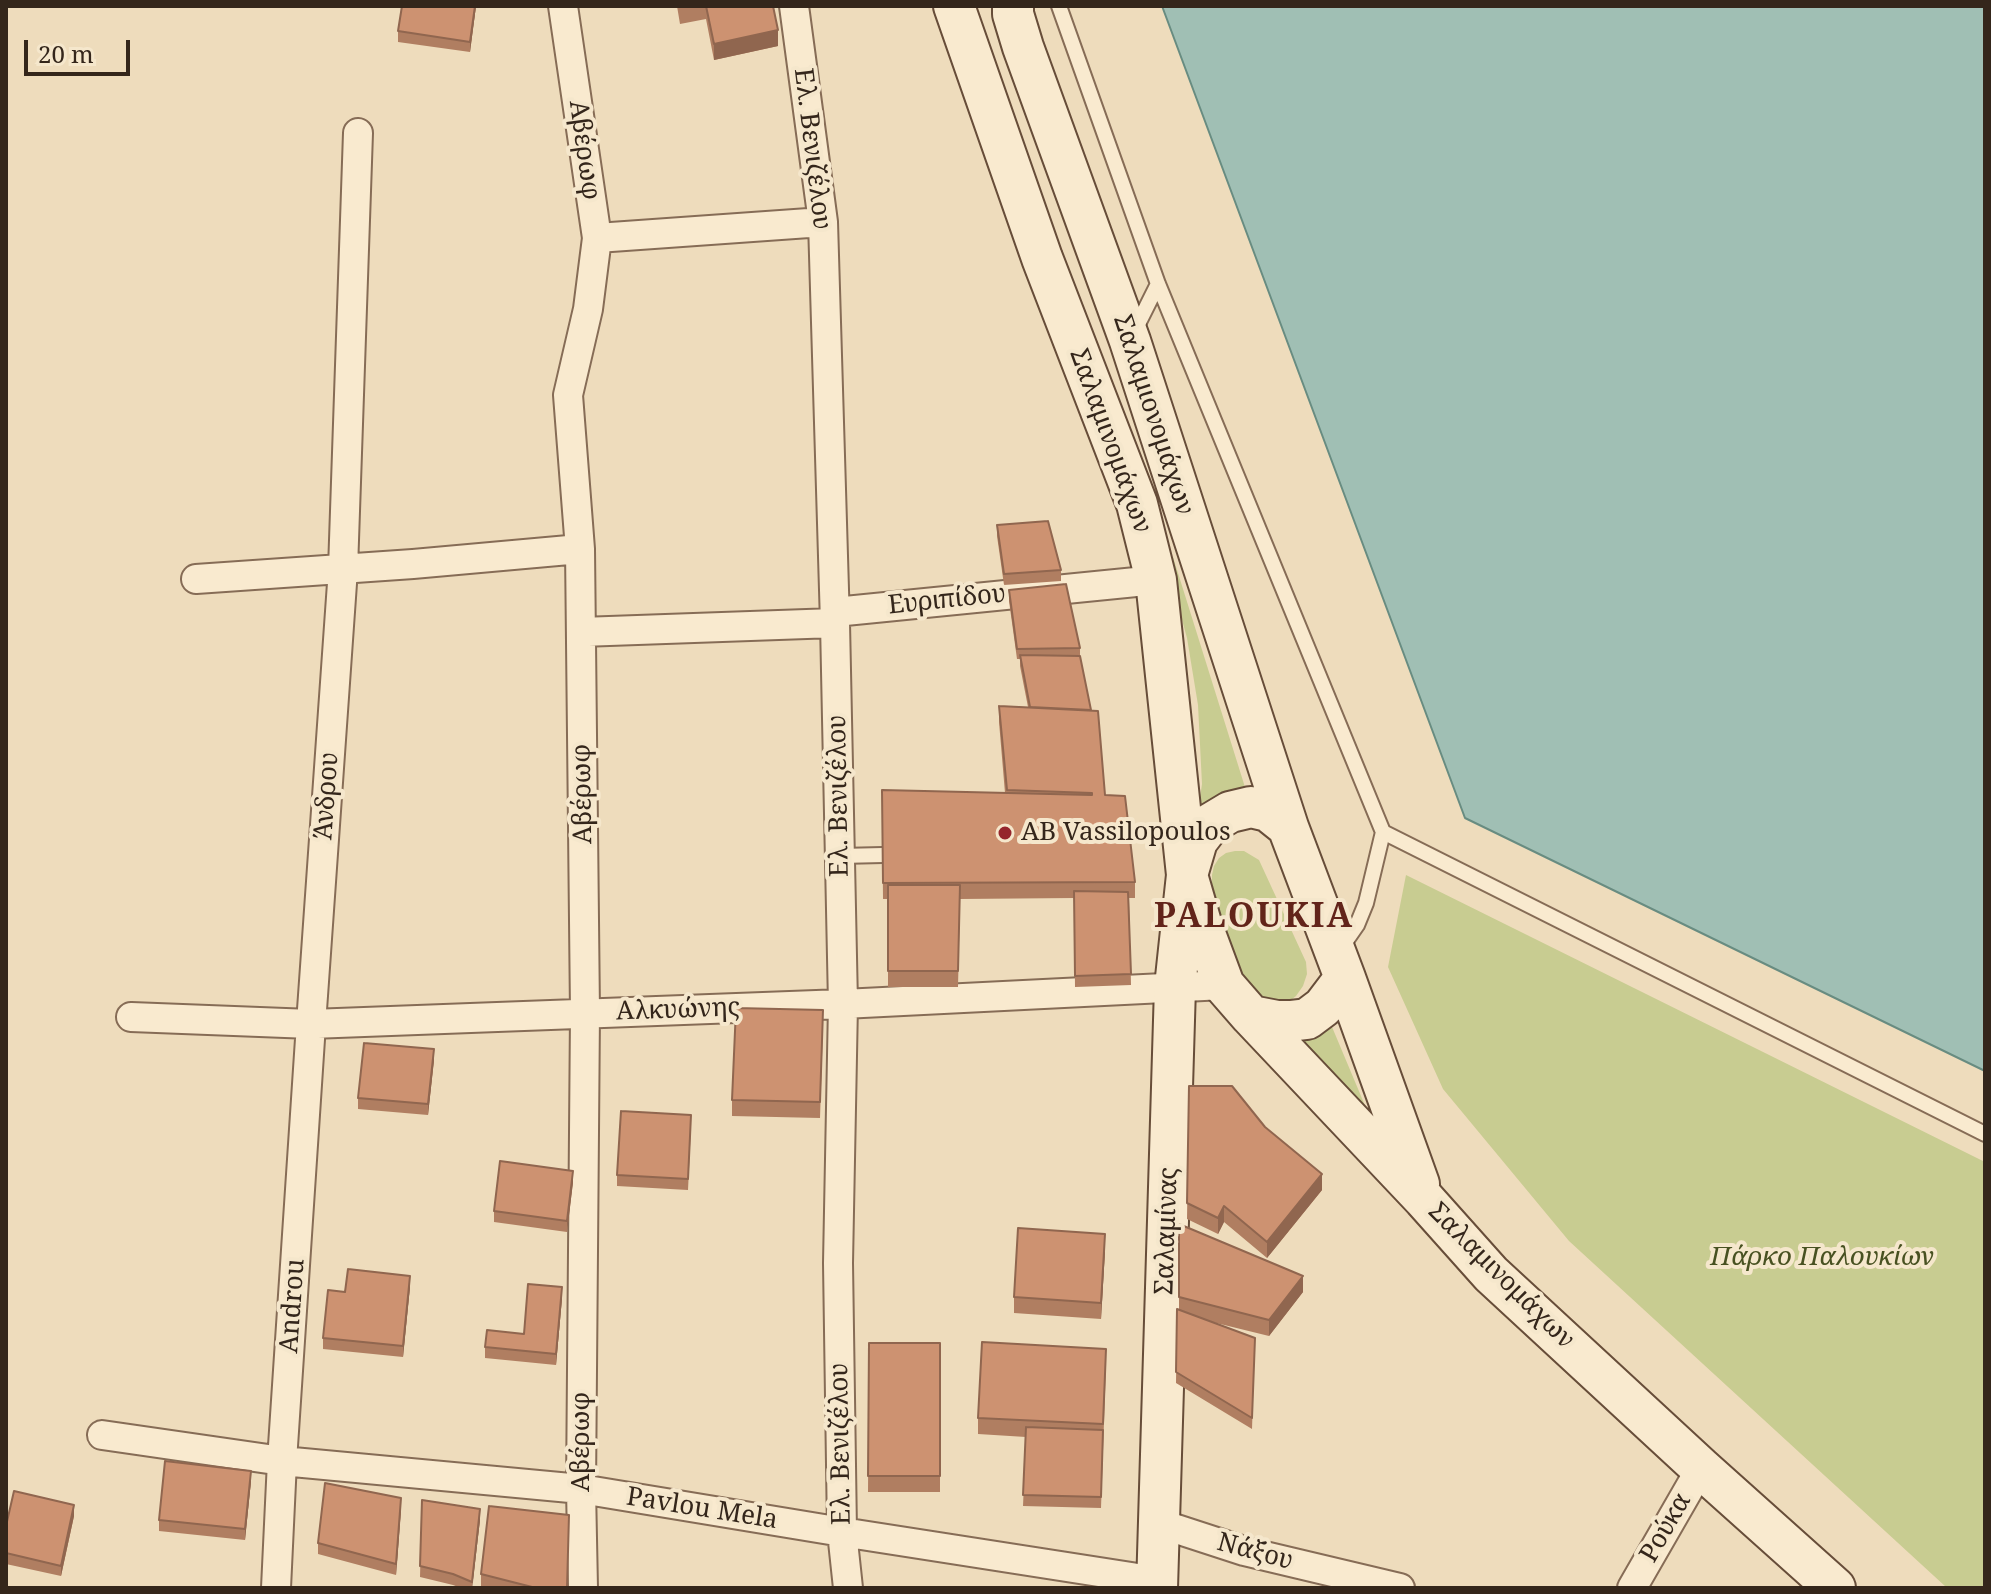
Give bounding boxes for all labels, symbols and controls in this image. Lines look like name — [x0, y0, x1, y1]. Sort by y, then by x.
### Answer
scale bar — [28, 24, 134, 74]
text: 20 m — [38, 37, 94, 70]
street label: Ελ. Βενιζέλου — [787, 67, 837, 231]
street label: Αβέρωφ — [562, 98, 606, 202]
street label: Σαλαμιονομάχων — [1106, 311, 1200, 519]
street label: Σαλαμινομάχων — [1062, 345, 1158, 537]
street label: Ευριπίδου — [887, 578, 1007, 622]
street label: Ελ. Βενιζέλου — [822, 715, 856, 877]
street label: Αβέρωφ — [567, 744, 599, 844]
street label: Άνδρου — [308, 751, 346, 841]
place label: AB Vassilopoulos — [1021, 817, 1231, 849]
marker: AB Vassilopoulos — [996, 824, 1014, 842]
district label: PALOUKIA — [1154, 897, 1354, 937]
street label: Αλκυώνης — [615, 992, 741, 1028]
street label: Σαλαμίνας — [1149, 1167, 1185, 1295]
street label: Σαλαμινομάχων — [1421, 1196, 1581, 1356]
park label: Πάρκο Παλουκίων — [1710, 1242, 1934, 1274]
street label: Androu — [274, 1258, 312, 1354]
street label: Ελ. Βενιζέλου — [824, 1363, 858, 1525]
street label: Αβέρωφ — [566, 1392, 598, 1492]
street label: Pavlou Mela — [624, 1482, 780, 1536]
street label: Ρούκα — [1634, 1488, 1698, 1568]
street label: Νάξου — [1214, 1527, 1296, 1577]

